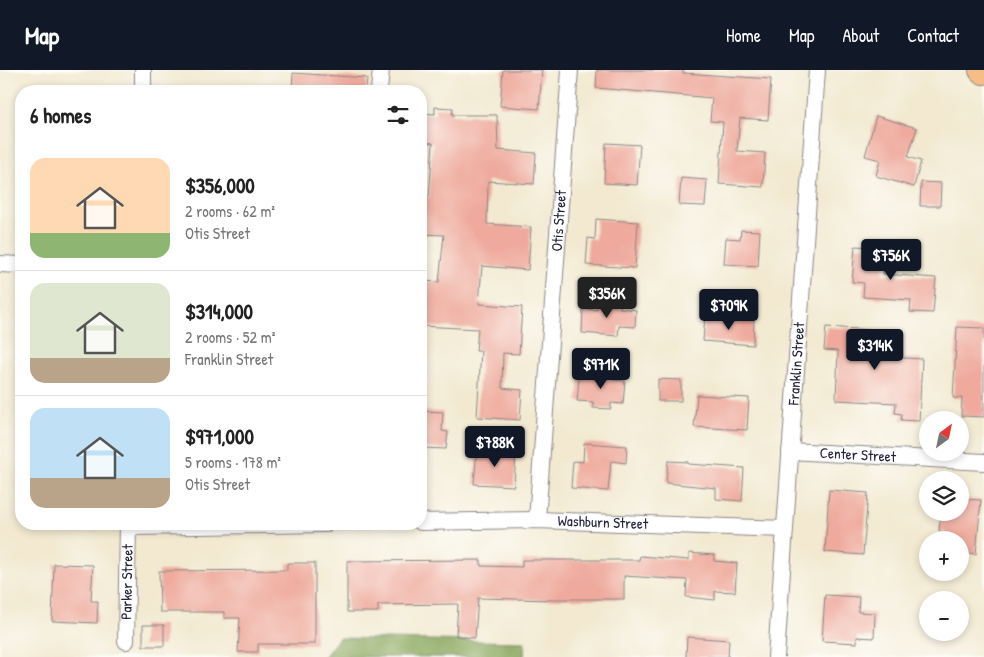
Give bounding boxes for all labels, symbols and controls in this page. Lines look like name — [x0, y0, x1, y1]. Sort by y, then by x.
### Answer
text: Map — [25, 19, 59, 51]
text: Home — [726, 23, 761, 48]
text: Map — [789, 23, 814, 48]
text: About — [842, 23, 879, 48]
text: Contact — [907, 23, 959, 48]
text: 6 homes — [30, 101, 91, 130]
icon: filters — [384, 101, 412, 129]
text: $356,000 — [185, 171, 255, 200]
icon: home — [70, 178, 130, 238]
street label: Otis Street — [546, 189, 571, 252]
text: 2 rooms · 62 m² — [185, 200, 275, 222]
text: Otis Street — [185, 222, 250, 244]
pin: $756K — [856, 238, 926, 281]
text: $756K — [872, 244, 910, 266]
pin: $356K — [572, 276, 642, 319]
text: $356K — [589, 282, 625, 304]
pin: $709K — [694, 288, 764, 331]
text: $709K — [710, 294, 748, 316]
text: $314,000 — [185, 297, 253, 326]
icon: home — [70, 303, 130, 363]
street label: Franklin Street — [783, 321, 809, 407]
text: 2 rooms · 52 m² — [185, 326, 275, 348]
pin: $314K — [840, 328, 910, 371]
text: $314K — [857, 334, 893, 356]
text: Franklin Street — [185, 348, 273, 370]
pin: $971K — [566, 348, 636, 390]
text: $971K — [583, 353, 619, 375]
north arrow — [919, 411, 969, 461]
map controls — [919, 411, 969, 641]
text: $971,000 — [185, 422, 254, 451]
pin: $788K — [460, 426, 530, 468]
icon: home — [70, 428, 130, 488]
text: $788K — [476, 431, 514, 453]
street label: Center Street — [819, 442, 897, 467]
text: 5 rooms · 178 m² — [185, 451, 281, 473]
button: layers — [919, 471, 969, 521]
text: Otis Street — [185, 473, 250, 495]
street label: Washburn Street — [557, 510, 649, 534]
button: + — [919, 531, 969, 581]
street label: Parker Street — [115, 543, 138, 620]
button: − — [919, 591, 969, 641]

